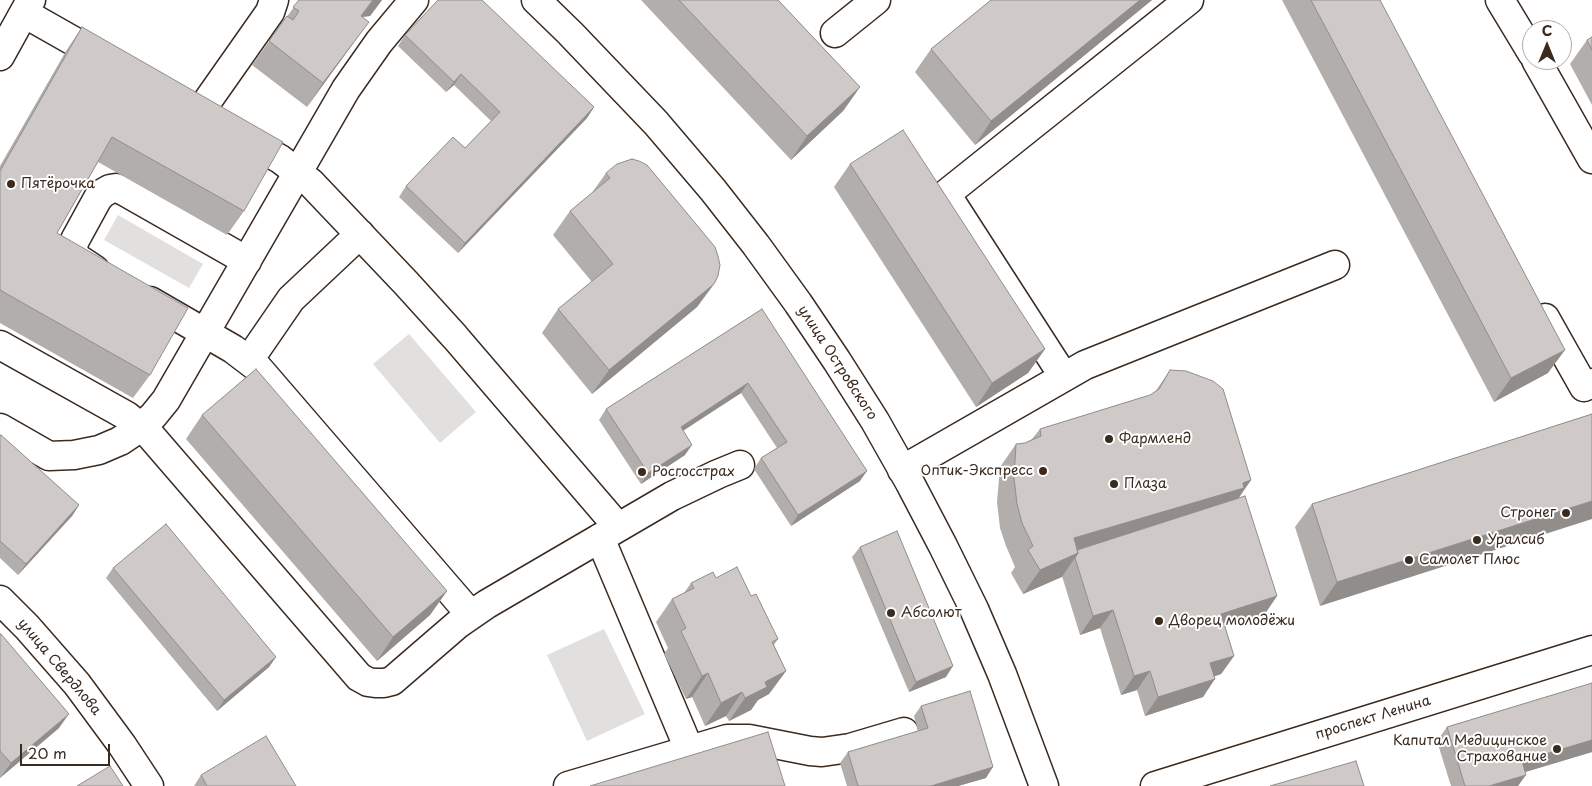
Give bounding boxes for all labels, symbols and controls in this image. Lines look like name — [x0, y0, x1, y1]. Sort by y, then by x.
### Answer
north arrow — [1522, 20, 1572, 70]
text: С — [1542, 20, 1552, 41]
place label: Пятёрочка — [21, 176, 95, 192]
marker: Пятёрочка — [5, 178, 17, 190]
street label: улица Островского — [794, 303, 880, 423]
place label: Фармленд — [1119, 431, 1191, 447]
marker: Фармленд — [1103, 433, 1115, 445]
place label: Оптик-Экспресс — [921, 463, 1033, 479]
place label: Росгосстрах — [652, 464, 735, 480]
marker: Оптик-Экспресс — [1037, 465, 1049, 477]
marker: Росгосстрах — [636, 466, 648, 478]
place label: Плаза — [1124, 476, 1167, 492]
marker: Плаза — [1108, 478, 1120, 490]
place label: Стронег — [1500, 505, 1556, 521]
marker: Стронег — [1560, 507, 1572, 519]
place label: Уралсиб — [1487, 532, 1545, 548]
marker: Уралсиб — [1471, 534, 1483, 546]
place label: Самолет Плюс — [1419, 552, 1520, 568]
marker: Самолет Плюс — [1403, 554, 1415, 566]
place label: Абсолют — [901, 605, 962, 621]
marker: Абсолют — [885, 607, 897, 619]
place label: Дворец молодёжи — [1169, 613, 1295, 629]
street label: улица Свердлова — [14, 615, 104, 719]
marker: Дворец молодёжи — [1153, 615, 1165, 627]
street label: проспект Ленина — [1313, 692, 1433, 744]
place label: Капитал Медицинское Страхование — [1393, 733, 1547, 766]
scale bar — [22, 734, 112, 766]
text: 20 m — [28, 741, 67, 764]
marker: Капитал Медицинское Страхование — [1551, 743, 1563, 755]

